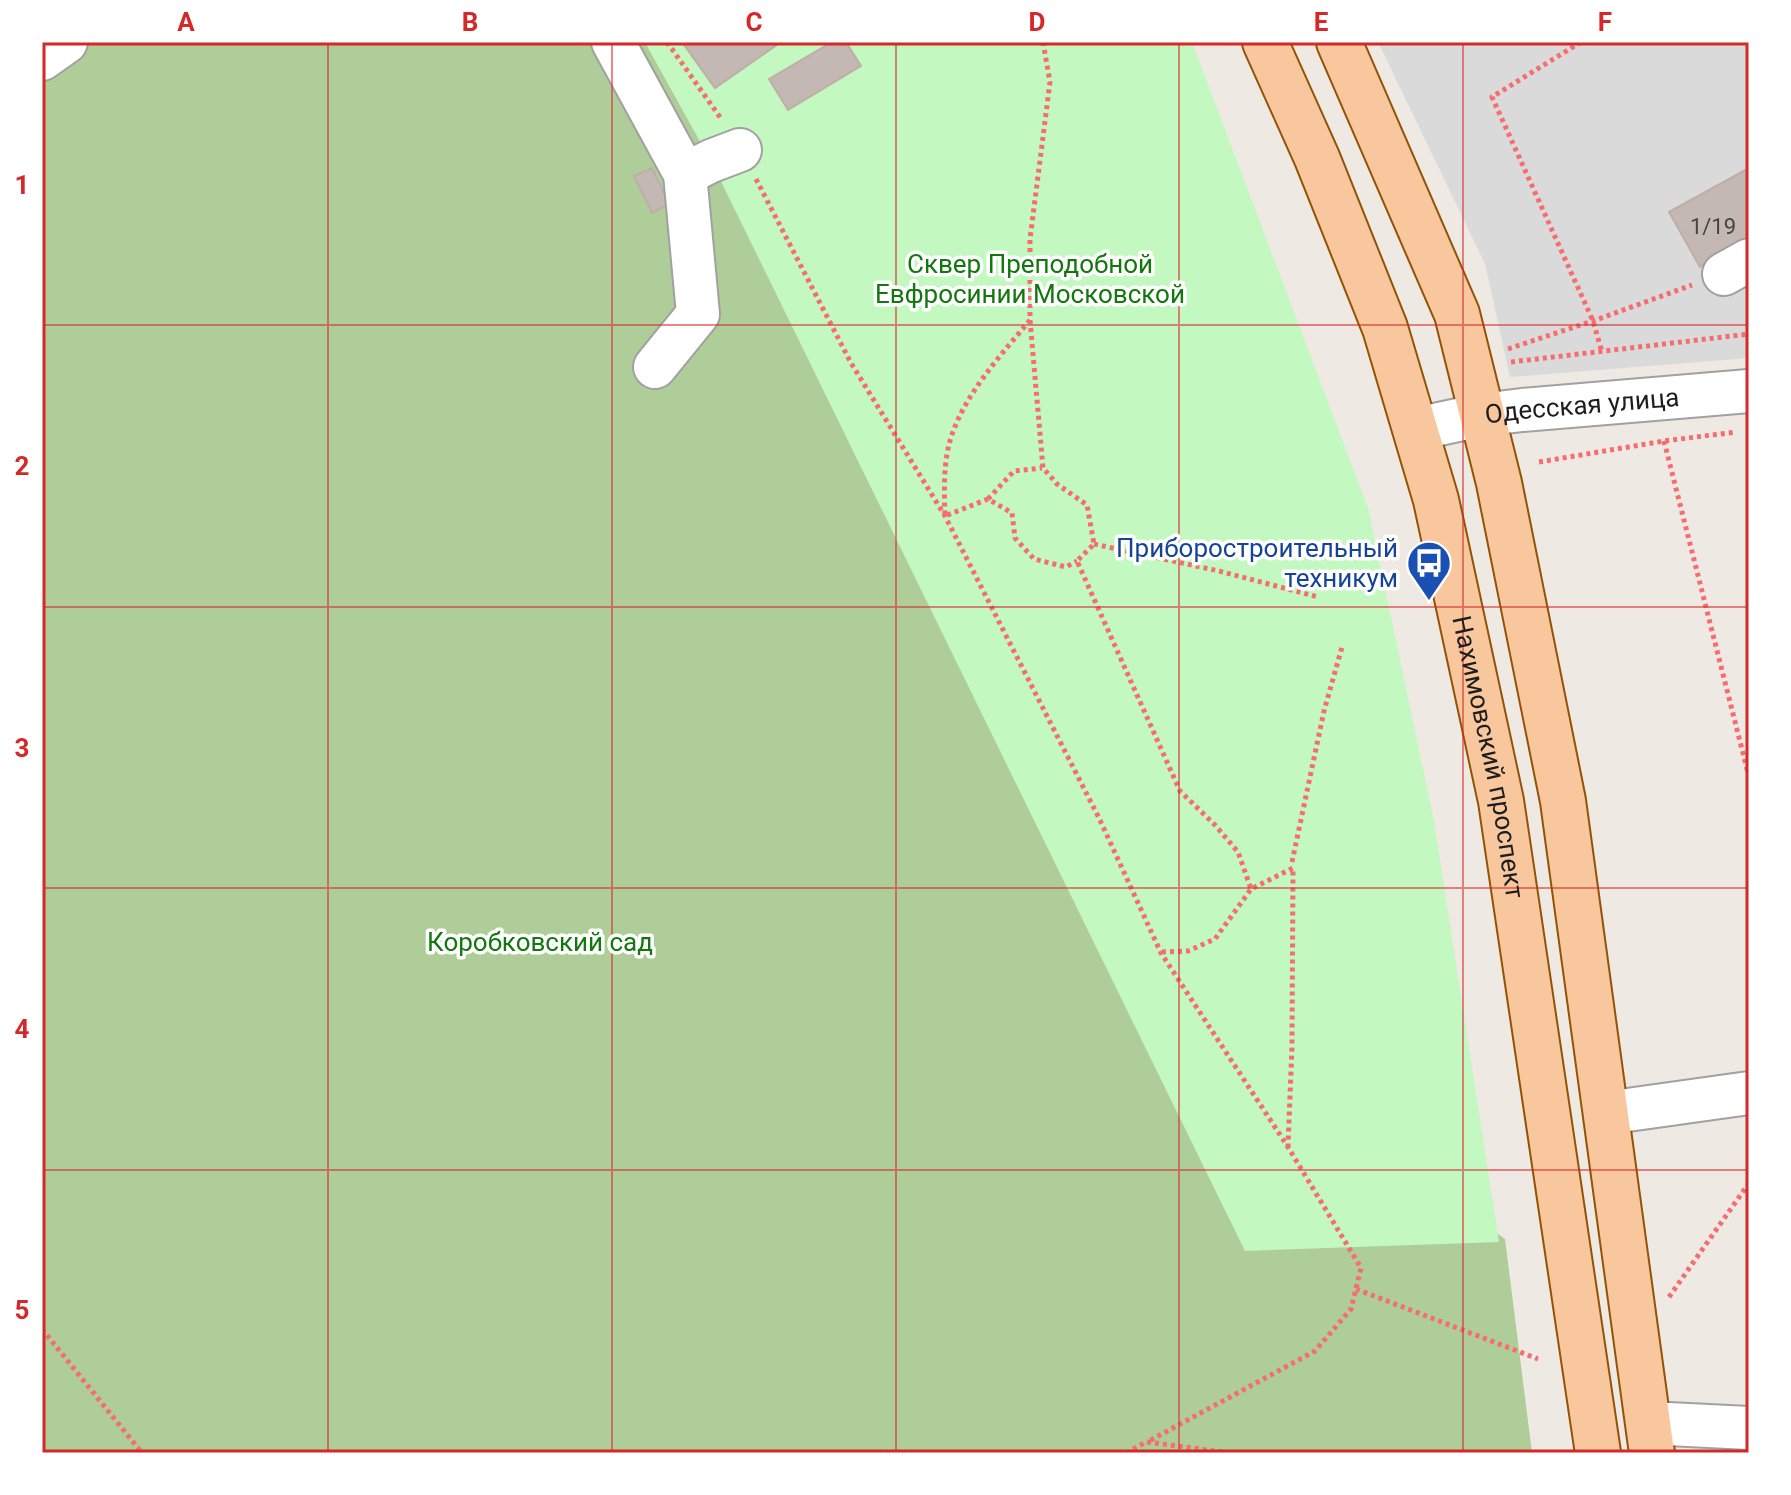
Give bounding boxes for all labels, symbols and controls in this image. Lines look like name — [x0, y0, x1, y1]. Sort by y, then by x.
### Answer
text: A — [177, 7, 195, 37]
text: B — [462, 7, 478, 37]
text: C — [745, 7, 763, 37]
text: D — [1029, 7, 1045, 37]
text: E — [1314, 7, 1329, 37]
text: F — [1598, 7, 1612, 37]
text: 1 — [15, 170, 29, 200]
house number: 1/19 — [1690, 214, 1736, 239]
park label: Сквер Преподобной Евфросинии Московской — [875, 249, 1185, 309]
street label: Одесская улица — [1483, 382, 1680, 429]
text: 2 — [15, 451, 29, 481]
place label: Приборостроительный техникум — [1116, 533, 1398, 593]
bus stop icon: Приборостроительный техникум — [1405, 539, 1453, 602]
street label: Нахимовский проспект — [1446, 613, 1530, 900]
text: 3 — [15, 733, 29, 763]
park label: Коробковский сад — [427, 927, 653, 957]
text: 4 — [15, 1014, 30, 1044]
text: 5 — [15, 1295, 29, 1325]

